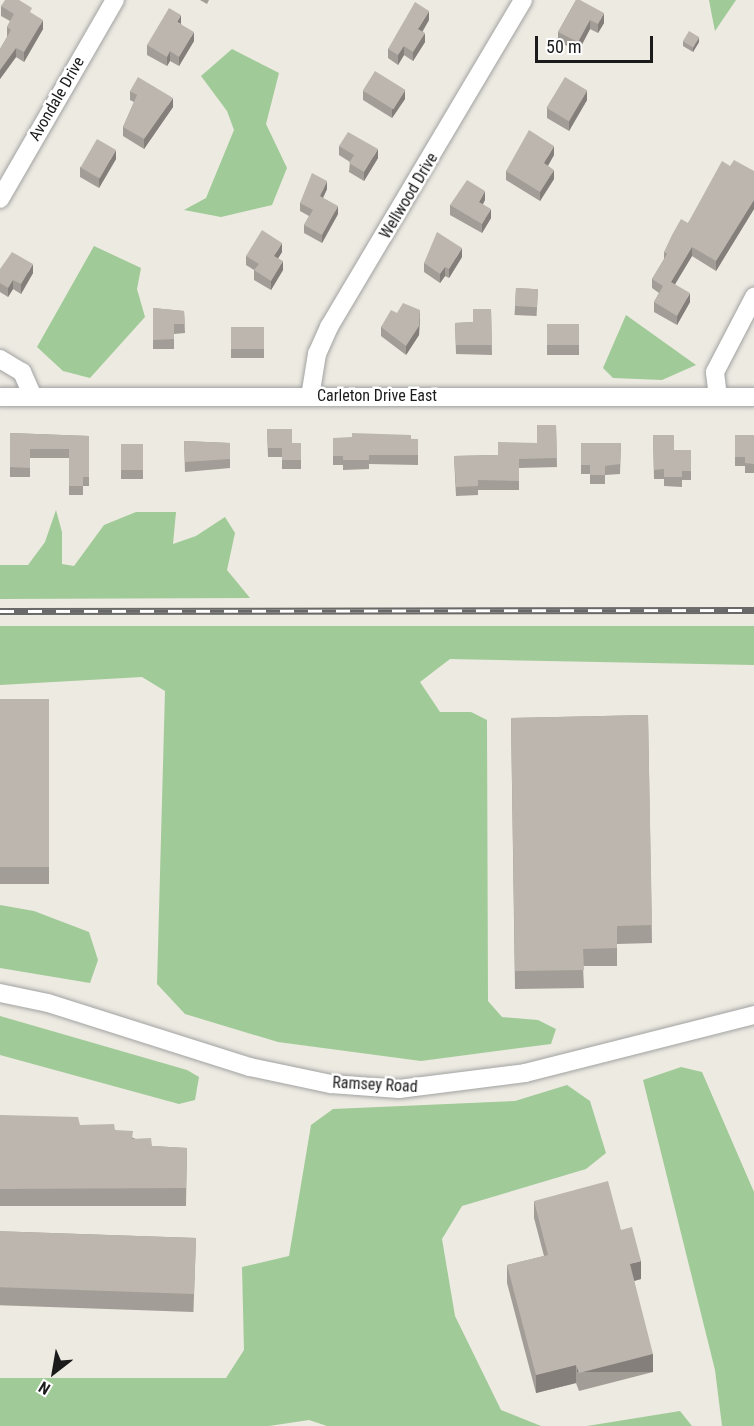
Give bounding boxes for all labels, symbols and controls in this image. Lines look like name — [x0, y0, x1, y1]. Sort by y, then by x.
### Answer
scale bar — [538, 24, 656, 62]
text: 50 m — [546, 36, 581, 57]
street label: Avondale Drive — [25, 54, 89, 144]
street label: Wellwood Drive — [376, 150, 442, 242]
street label: Carleton Drive East — [317, 386, 437, 406]
street label: Ramsey Road — [332, 1073, 418, 1097]
north arrow — [24, 1342, 84, 1402]
text: N — [35, 1377, 54, 1399]

